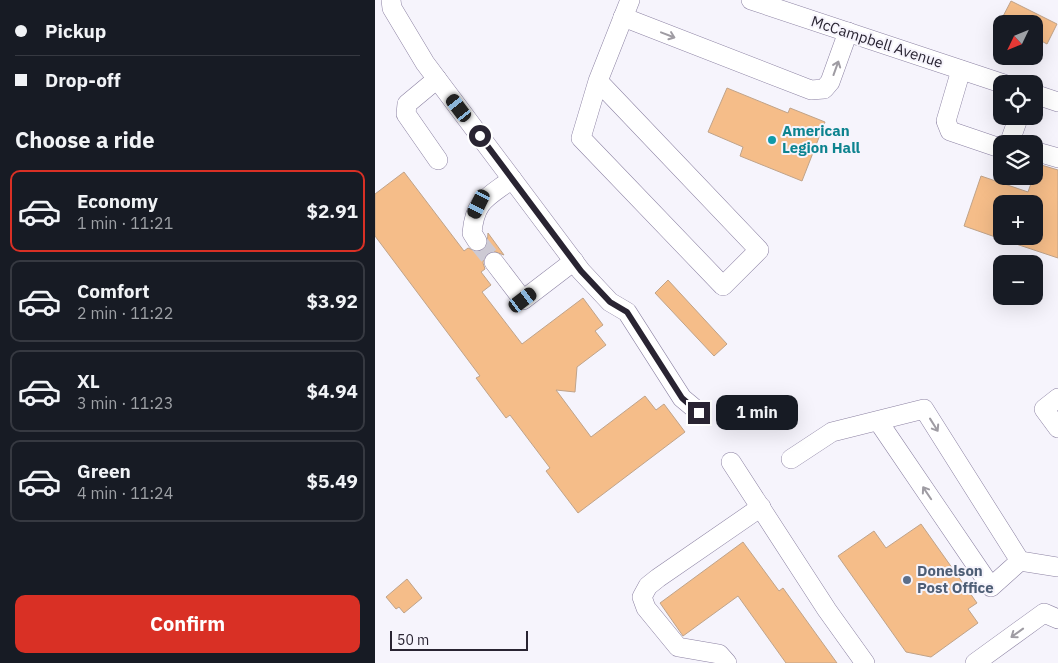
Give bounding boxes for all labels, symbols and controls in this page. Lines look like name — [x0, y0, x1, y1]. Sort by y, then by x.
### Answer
street label: McCampbell Avenue — [809, 11, 945, 72]
north arrow — [993, 15, 1043, 65]
map controls — [993, 15, 1043, 305]
text: Pickup — [45, 19, 106, 43]
one-way arrow — [660, 31, 676, 40]
one-way arrow — [832, 61, 841, 76]
text: Drop-off — [45, 68, 121, 92]
button: locate — [993, 75, 1043, 125]
car — [443, 92, 474, 124]
place label: American Legion Hall — [782, 121, 861, 157]
text: Choose a ride — [15, 125, 155, 154]
route start — [469, 125, 491, 147]
marker: American Legion Hall — [766, 134, 778, 146]
button: layers — [993, 135, 1043, 185]
car — [465, 187, 492, 221]
icon: car — [17, 189, 62, 234]
text: Economy — [77, 189, 158, 213]
button: + — [993, 195, 1043, 245]
text: $2.91 — [306, 199, 358, 223]
text: 1 min · 11:21 — [77, 213, 173, 233]
button: − — [993, 255, 1043, 305]
icon: car — [17, 279, 62, 324]
text: Comfort — [77, 279, 150, 303]
car — [506, 285, 539, 315]
text: $3.92 — [306, 289, 358, 313]
text: 2 min · 11:22 — [77, 303, 173, 323]
icon: car — [17, 369, 62, 414]
text: XL — [77, 369, 100, 393]
text: $4.94 — [306, 379, 358, 403]
text: 3 min · 11:23 — [77, 393, 173, 413]
callout: 1 min — [717, 396, 799, 430]
route end — [688, 402, 710, 424]
text: 1 min — [736, 402, 778, 422]
one-way arrow — [929, 418, 939, 432]
icon: car — [17, 459, 62, 504]
text: Green — [77, 459, 131, 483]
text: $5.49 — [306, 469, 358, 493]
text: 4 min · 11:24 — [77, 483, 173, 503]
one-way arrow — [922, 486, 932, 500]
place label: Donelson Post Office — [917, 561, 994, 597]
marker: Donelson Post Office — [901, 574, 913, 586]
button: Confirm — [15, 595, 360, 653]
scale bar — [390, 628, 527, 651]
one-way arrow — [1010, 628, 1024, 638]
text: 50 m — [397, 631, 429, 649]

